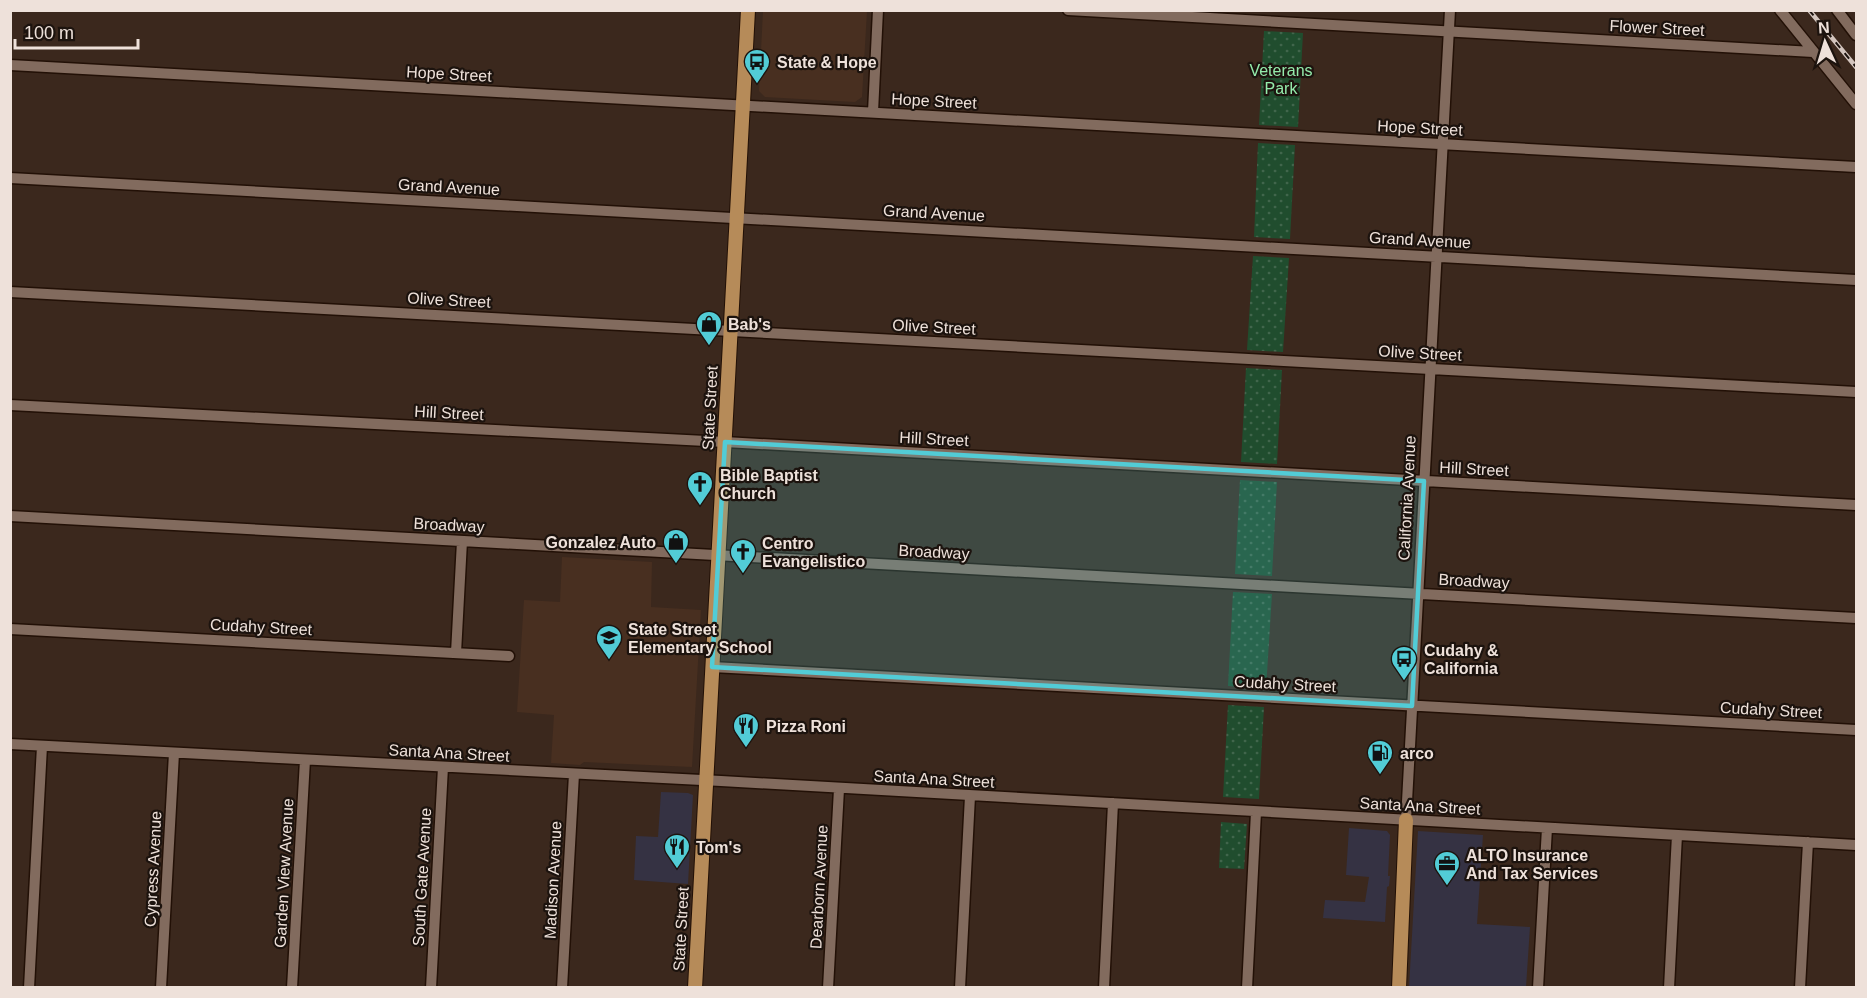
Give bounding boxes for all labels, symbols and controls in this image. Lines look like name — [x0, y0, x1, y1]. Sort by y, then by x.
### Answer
scale bar — [15, 12, 138, 50]
north arrow — [1795, 12, 1855, 72]
street label: Flower Street — [1609, 17, 1706, 39]
text: N — [1818, 19, 1830, 36]
text: 100 m — [24, 23, 74, 43]
bus stop icon: State & Hope — [742, 47, 772, 85]
place label: State & Hope — [777, 54, 877, 71]
park label: Veterans Park — [1249, 62, 1313, 97]
street label: Hope Street — [406, 63, 493, 85]
street label: Hope Street — [891, 90, 978, 112]
street label: Hope Street — [1377, 117, 1464, 139]
street label: Grand Avenue — [398, 176, 500, 198]
street label: Grand Avenue — [883, 202, 985, 224]
street label: Grand Avenue — [1369, 229, 1471, 251]
street label: Olive Street — [407, 289, 492, 311]
shop icon: Bab's — [694, 309, 724, 347]
place label: Bab's — [728, 316, 771, 333]
street label: Olive Street — [892, 316, 977, 338]
street label: Olive Street — [1378, 342, 1463, 364]
street label: State Street — [699, 365, 721, 451]
street label: Hill Street — [414, 403, 485, 423]
street label: Hill Street — [899, 429, 970, 449]
street label: California Avenue — [1395, 435, 1419, 561]
street label: Hill Street — [1439, 459, 1510, 479]
place label: Bible Baptist Church — [720, 467, 818, 502]
church icon: Bible Baptist Church — [685, 469, 715, 507]
street label: Broadway — [413, 515, 485, 535]
shop icon: Gonzalez Auto — [661, 527, 691, 565]
place label: Gonzalez Auto — [545, 534, 656, 551]
place label: Centro Evangelistico — [762, 535, 865, 570]
church icon: Centro Evangelistico — [728, 537, 758, 575]
street label: Broadway — [898, 542, 970, 562]
street label: Broadway — [1438, 571, 1510, 591]
street label: Cudahy Street — [209, 616, 313, 638]
place label: State Street Elementary School — [628, 621, 772, 656]
school or university icon: State Street Elementary School — [594, 623, 624, 661]
place label: Cudahy & California — [1424, 642, 1499, 677]
bus stop icon: Cudahy & California — [1389, 644, 1419, 682]
street label: Cudahy Street — [1233, 673, 1337, 695]
street label: Cudahy Street — [1719, 699, 1823, 721]
restaurant icon: Pizza Roni — [731, 711, 761, 749]
place label: Pizza Roni — [766, 718, 846, 735]
fuel station icon: arco — [1365, 738, 1395, 776]
street label: Santa Ana Street — [388, 741, 510, 765]
place label: arco — [1400, 745, 1434, 762]
street label: Santa Ana Street — [873, 767, 995, 791]
street label: Santa Ana Street — [1359, 794, 1481, 818]
street label: Garden View Avenue — [272, 798, 296, 948]
street label: South Gate Avenue — [410, 807, 434, 947]
street label: Cypress Avenue — [141, 810, 165, 927]
street label: Madison Avenue — [541, 821, 565, 939]
street label: Dearborn Avenue — [807, 824, 831, 949]
restaurant icon: Tom's — [662, 832, 692, 870]
place label: Tom's — [696, 839, 741, 856]
place label: ALTO Insurance And Tax Services — [1466, 847, 1598, 882]
office icon: ALTO Insurance And Tax Services — [1432, 849, 1462, 887]
street label: State Street — [670, 886, 692, 972]

